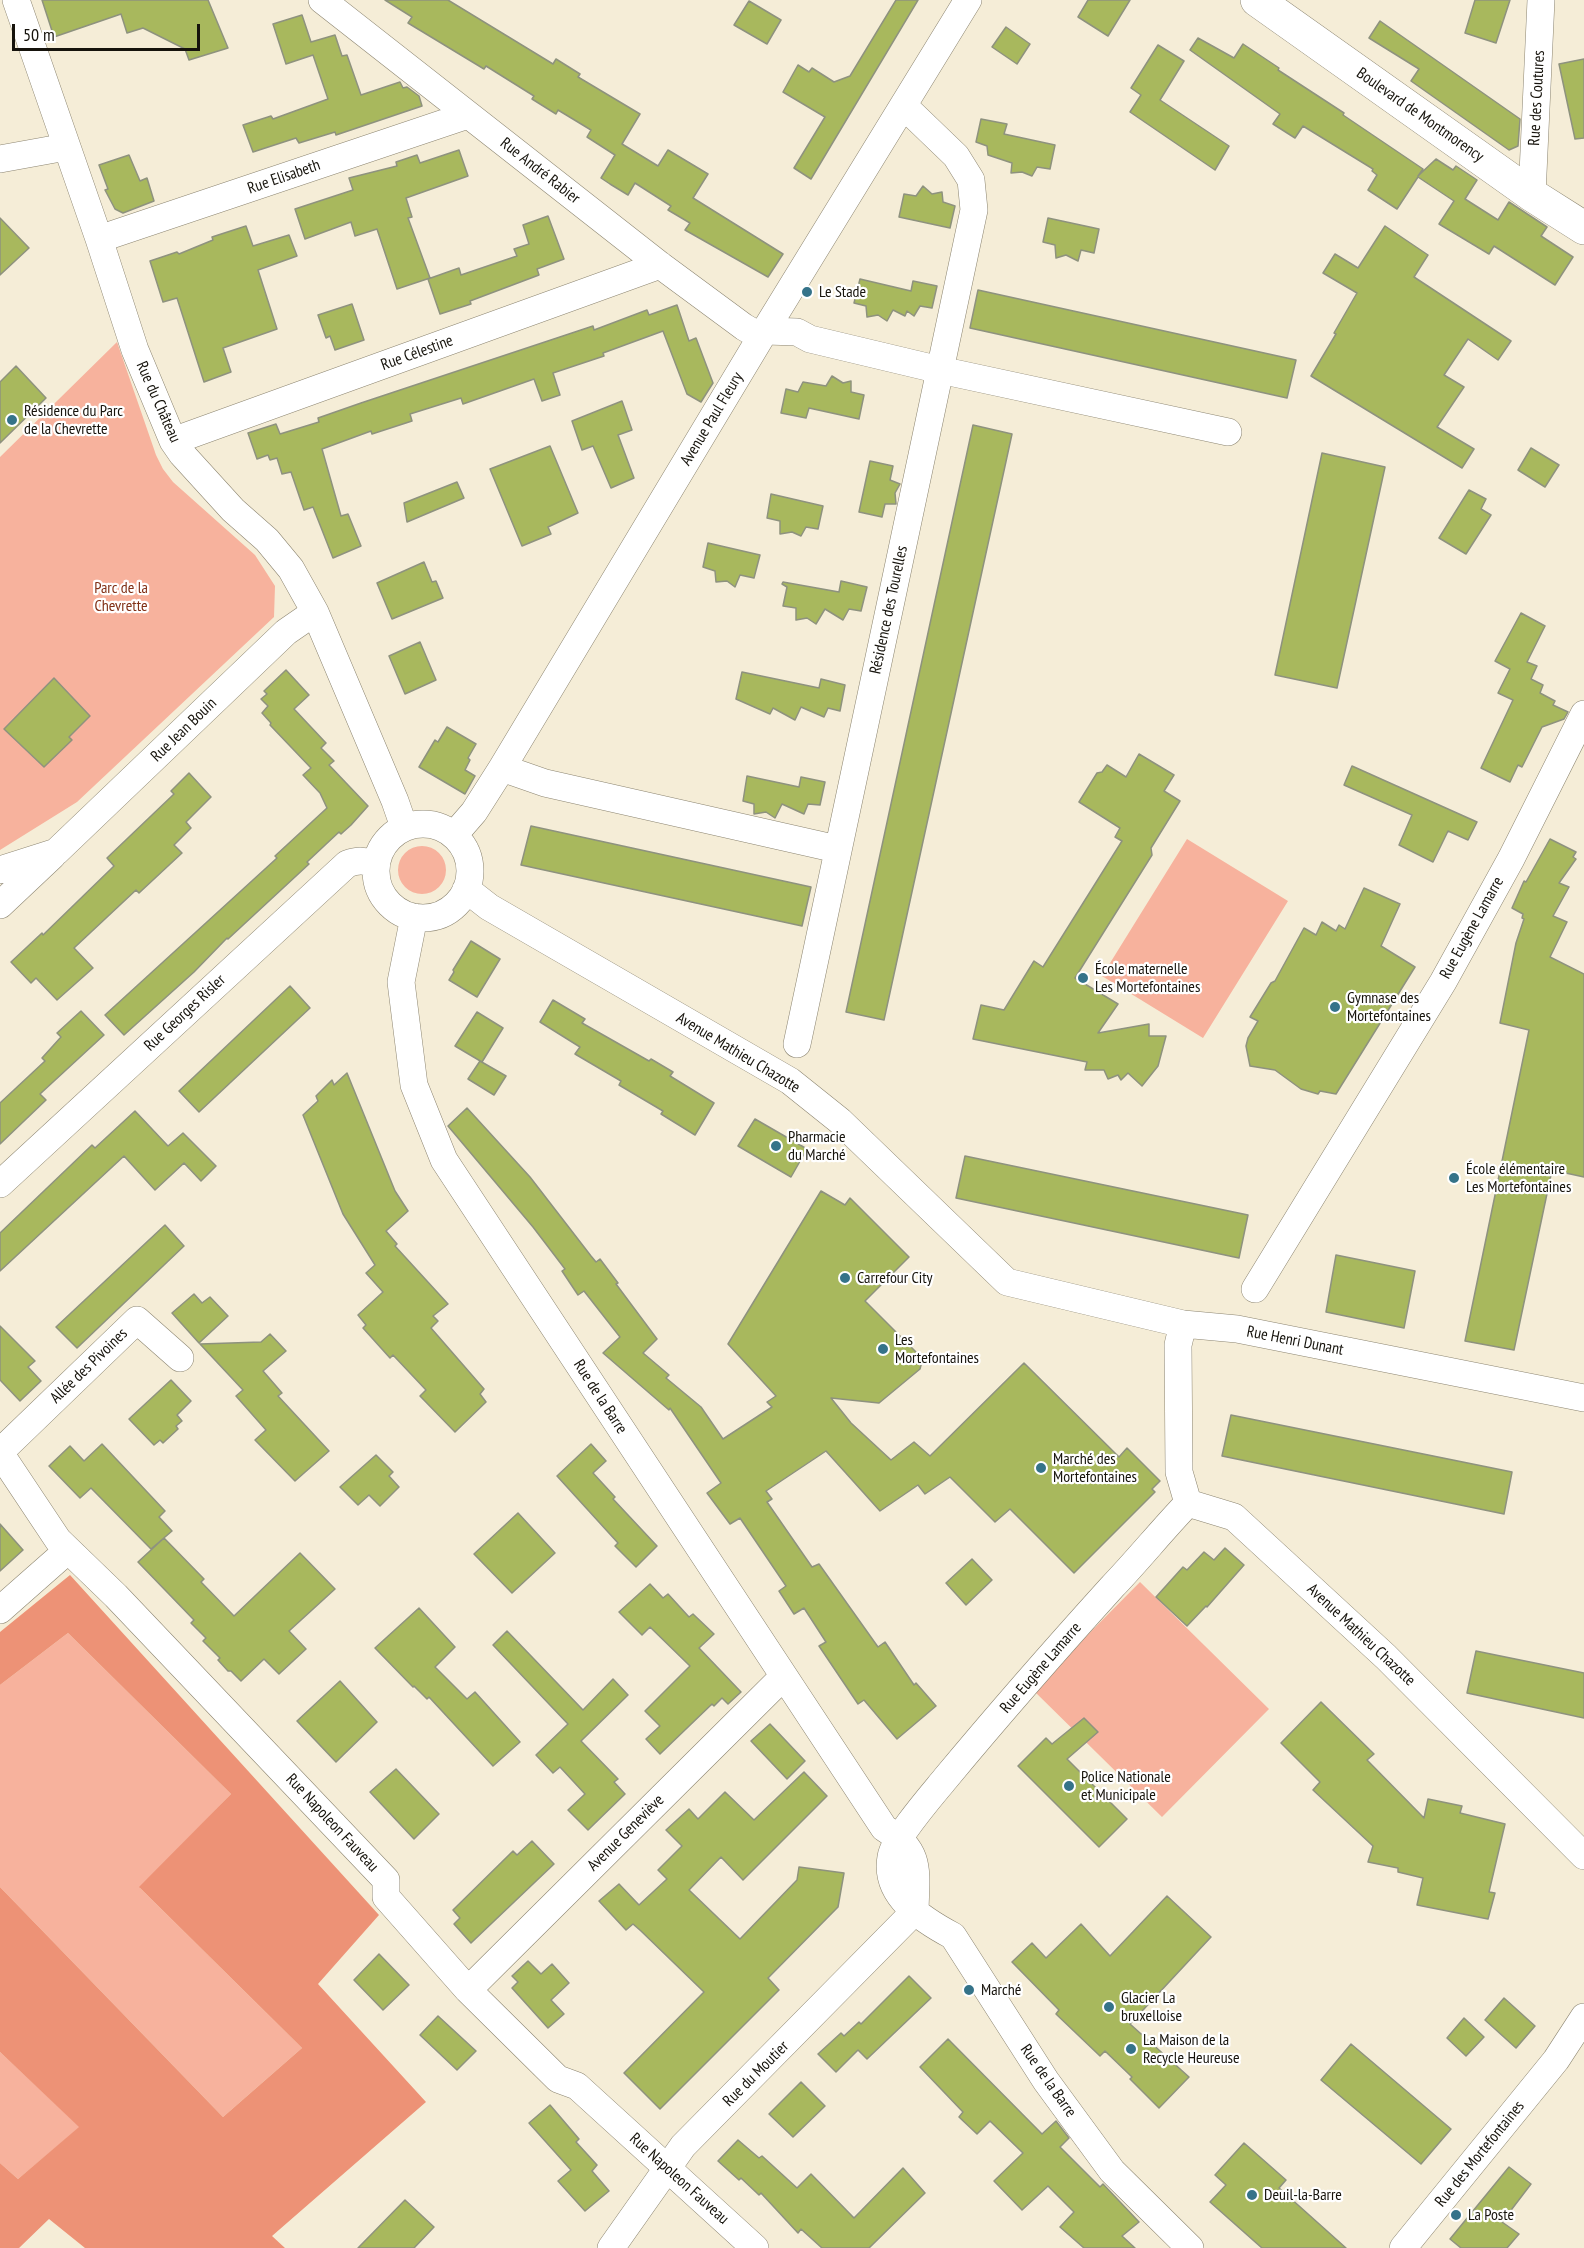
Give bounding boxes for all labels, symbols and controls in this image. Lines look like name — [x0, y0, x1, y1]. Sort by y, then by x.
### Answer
scale bar — [15, 12, 202, 50]
text: 50 m — [23, 23, 55, 46]
street label: Rue des Coutures — [1525, 50, 1549, 146]
street label: Boulevard de Montmorency — [1353, 64, 1487, 166]
street label: Rue André Rabier — [496, 134, 584, 208]
street label: Rue Elisabeth — [245, 156, 323, 198]
place label: Le Stade — [819, 282, 866, 302]
marker: Le Stade — [800, 285, 814, 299]
street label: Rue Célestine — [378, 331, 456, 375]
street label: Rue du Château — [132, 358, 184, 446]
street label: Avenue Paul Fleury — [677, 369, 747, 469]
place label: Résidence du Parc de la Chevrette — [24, 401, 123, 439]
marker: Résidence du Parc de la Chevrette — [5, 413, 19, 427]
street label: Résidence des Tourelles — [866, 544, 912, 676]
park label: Parc de la Chevrette — [94, 578, 148, 616]
street label: Rue Jean Bouin — [147, 694, 221, 766]
street label: Rue Eugène Lamarre — [1436, 873, 1508, 983]
place label: École maternelle Les Mortefontaines — [1095, 959, 1200, 997]
street label: Rue Georges Risler — [140, 971, 230, 1055]
marker: École maternelle Les Mortefontaines — [1076, 971, 1090, 985]
place label: Gymnase des Mortefontaines — [1347, 988, 1431, 1026]
marker: Gymnase des Mortefontaines — [1328, 1000, 1342, 1014]
street label: Avenue Mathieu Chazotte — [673, 1009, 803, 1097]
place label: Pharmacie du Marché — [788, 1127, 846, 1165]
marker: Pharmacie du Marché — [769, 1139, 783, 1153]
place label: École élémentaire Les Mortefontaines — [1466, 1159, 1571, 1197]
marker: École élémentaire Les Mortefontaines — [1447, 1171, 1461, 1185]
place label: Carrefour City — [857, 1268, 933, 1288]
marker: Carrefour City — [838, 1271, 852, 1285]
street label: Rue Henri Dunant — [1245, 1322, 1345, 1360]
street label: Allée des Pivoines — [46, 1324, 132, 1408]
place label: Les Mortefontaines — [895, 1330, 979, 1368]
marker: Les Mortefontaines — [876, 1342, 890, 1356]
street label: Rue de la Barre — [569, 1356, 631, 1438]
place label: Marché des Mortefontaines — [1053, 1449, 1137, 1487]
marker: Marché des Mortefontaines — [1034, 1461, 1048, 1475]
street label: Avenue Mathieu Chazotte — [1303, 1580, 1419, 1690]
street label: Rue Eugène Lamarre — [996, 1619, 1086, 1717]
place label: Police Nationale et Municipale — [1081, 1767, 1171, 1805]
street label: Rue Napoleon Fauveau — [282, 1770, 382, 1876]
marker: Police Nationale et Municipale — [1062, 1779, 1076, 1793]
street label: Avenue Geneviève — [584, 1791, 668, 1875]
place label: Marché — [981, 1980, 1021, 2000]
marker: Marché — [962, 1983, 976, 1997]
place label: Glacier La bruxelloise — [1121, 1988, 1182, 2026]
marker: Glacier La bruxelloise — [1102, 2000, 1116, 2014]
place label: La Maison de la Recycle Heureuse — [1143, 2030, 1240, 2068]
street label: Rue du Moutier — [719, 2037, 793, 2111]
street label: Rue de la Barre — [1016, 2041, 1080, 2121]
marker: La Maison de la Recycle Heureuse — [1124, 2042, 1138, 2056]
street label: Rue des Mortefontaines — [1431, 2097, 1529, 2211]
street label: Rue Napoleon Fauveau — [625, 2129, 733, 2229]
place label: Deuil-la-Barre — [1264, 2185, 1342, 2205]
marker: Deuil-la-Barre — [1245, 2188, 1259, 2202]
place label: La Poste — [1468, 2205, 1514, 2225]
marker: La Poste — [1449, 2208, 1463, 2222]

